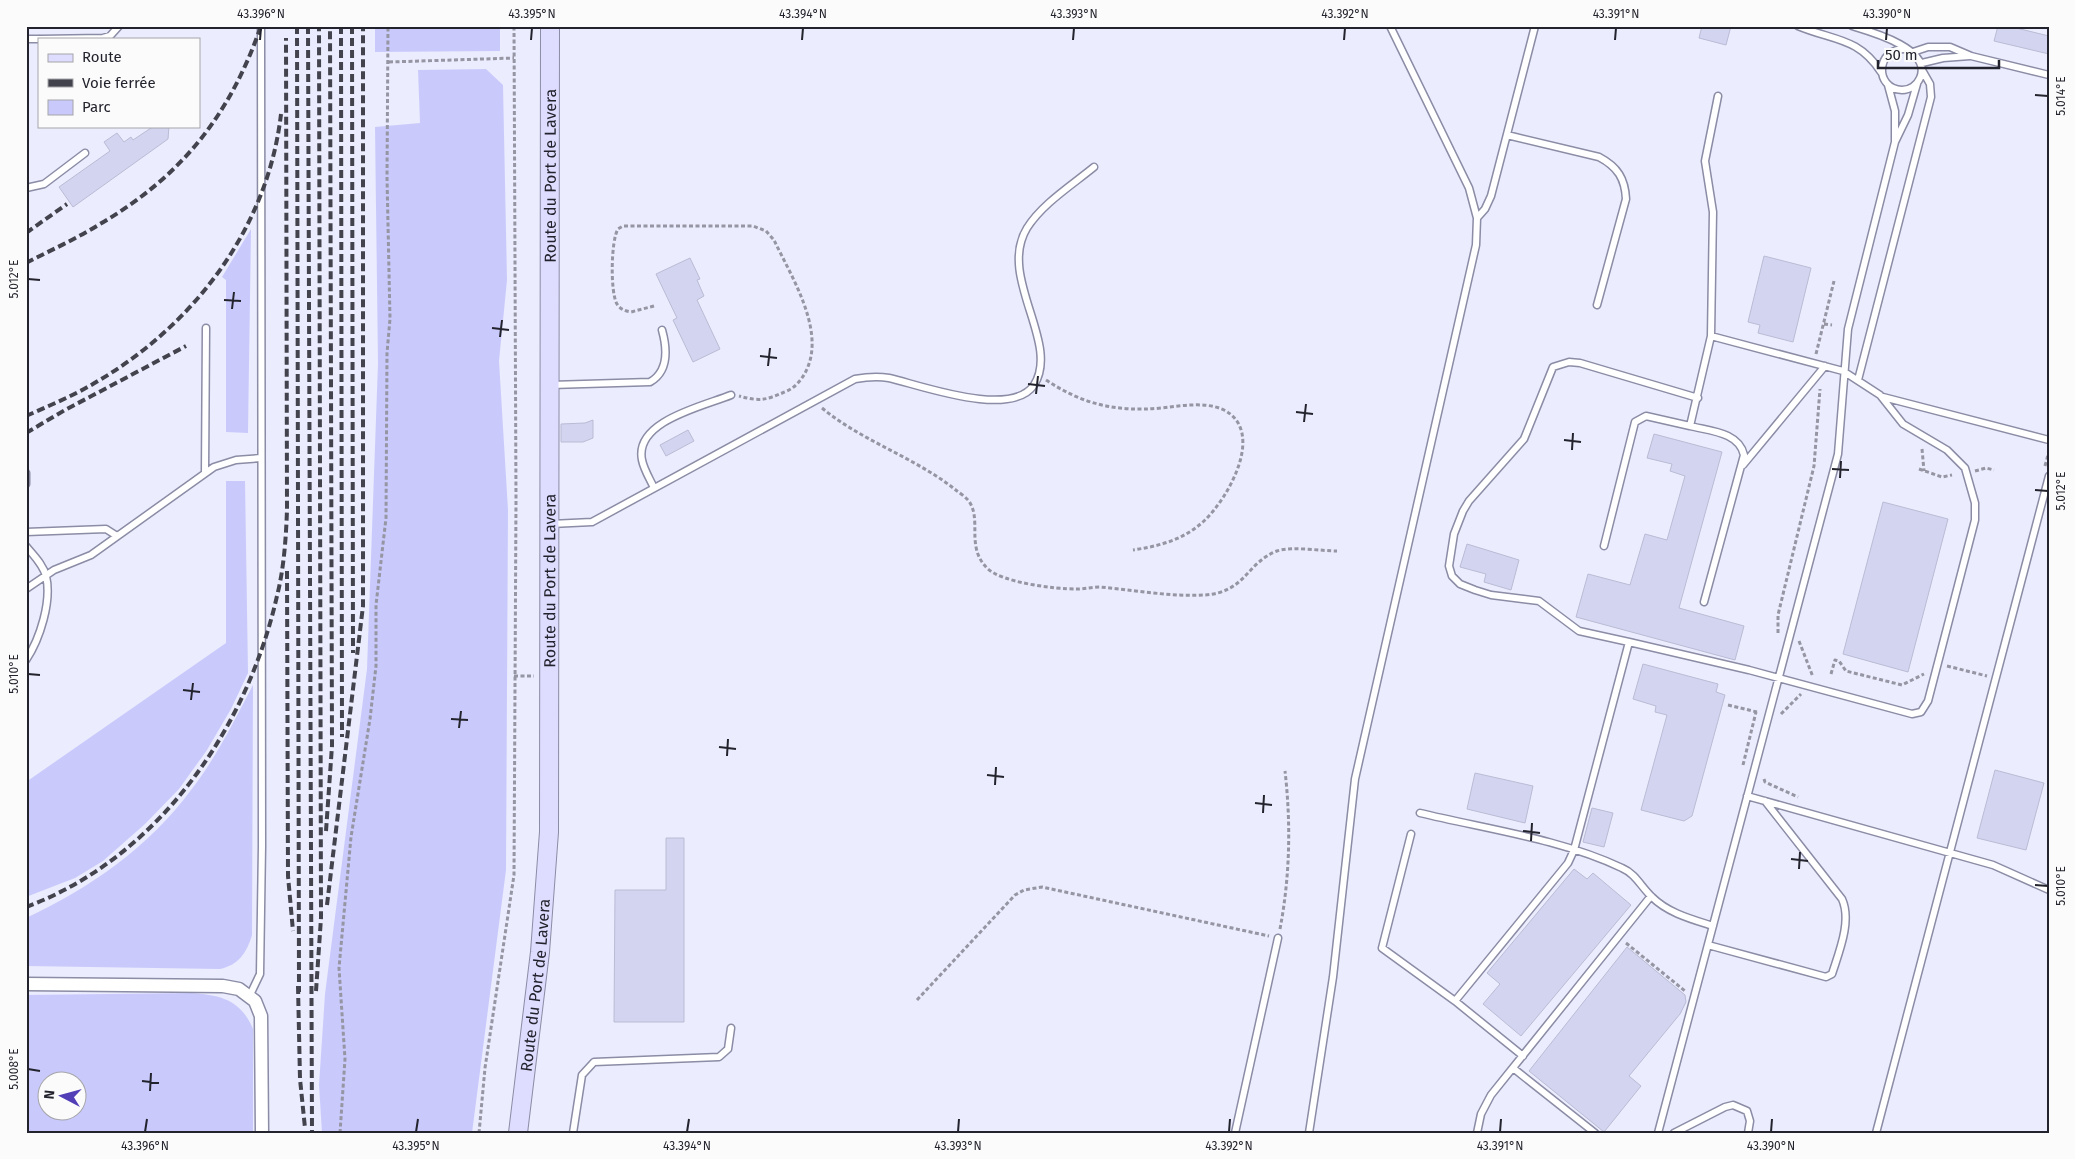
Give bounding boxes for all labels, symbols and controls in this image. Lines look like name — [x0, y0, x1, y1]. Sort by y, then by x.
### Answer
text: 43.396°N — [237, 7, 285, 21]
text: 43.395°N — [508, 7, 556, 21]
text: 43.394°N — [779, 7, 827, 21]
text: 43.393°N — [1050, 7, 1098, 21]
text: 43.392°N — [1321, 7, 1369, 21]
text: 43.391°N — [1593, 7, 1639, 21]
text: 43.390°N — [1863, 7, 1911, 21]
legend — [38, 38, 200, 128]
scale bar — [1878, 38, 1999, 70]
text: 50 m — [1885, 46, 1918, 64]
text: Route — [82, 48, 122, 66]
text: Voie ferrée — [82, 74, 156, 92]
text: 5.014°E — [2054, 76, 2068, 116]
street label: Route du Port de Lavera — [540, 89, 559, 263]
text: Parc — [82, 98, 111, 116]
text: 5.012°E — [7, 260, 21, 298]
text: 5.012°E — [2054, 472, 2068, 510]
street label: Route du Port de Lavera — [540, 494, 559, 668]
text: 5.010°E — [7, 654, 21, 694]
text: 5.010°E — [2054, 866, 2068, 906]
street label: Route du Port de Lavera — [516, 898, 553, 1073]
text: 5.008°E — [7, 1048, 21, 1090]
north arrow — [38, 1072, 88, 1122]
text: N — [41, 1089, 59, 1100]
text: 43.396°N — [121, 1139, 169, 1153]
text: 43.395°N — [392, 1139, 440, 1153]
text: 43.394°N — [663, 1139, 711, 1153]
text: 43.393°N — [934, 1139, 982, 1153]
text: 43.392°N — [1205, 1139, 1253, 1153]
text: 43.391°N — [1477, 1139, 1523, 1153]
text: 43.390°N — [1747, 1139, 1795, 1153]

